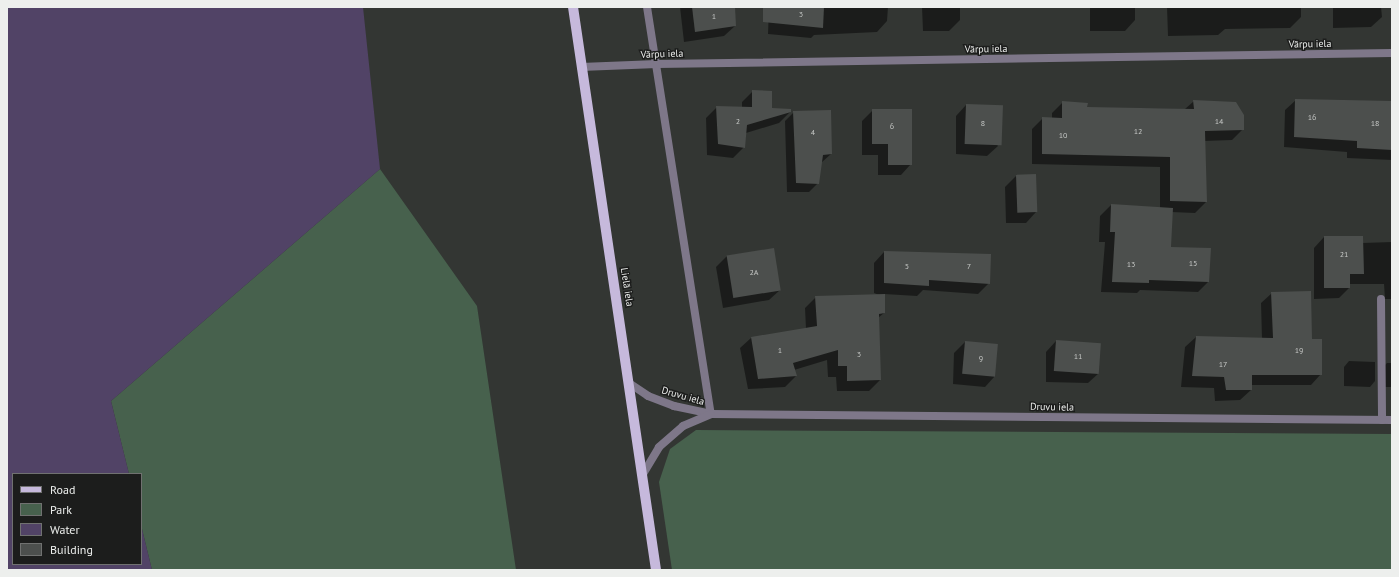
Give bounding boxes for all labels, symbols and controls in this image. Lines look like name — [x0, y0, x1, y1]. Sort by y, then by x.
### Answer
house number: 3 — [799, 10, 803, 20]
house number: 1 — [712, 12, 716, 22]
street label: Vārpu iela — [1289, 38, 1331, 50]
street label: Vārpu iela — [965, 43, 1007, 55]
street label: Vārpu iela — [640, 47, 684, 61]
house number: 16 — [1308, 113, 1316, 123]
house number: 2 — [736, 117, 740, 127]
house number: 14 — [1215, 117, 1223, 127]
house number: 8 — [981, 119, 985, 129]
house number: 18 — [1371, 119, 1379, 129]
house number: 6 — [890, 122, 894, 132]
house number: 12 — [1134, 127, 1142, 137]
house number: 4 — [811, 128, 815, 138]
house number: 10 — [1059, 131, 1067, 141]
house number: 21 — [1340, 250, 1348, 260]
house number: 15 — [1189, 259, 1197, 269]
house number: 13 — [1127, 260, 1135, 270]
house number: 5 — [905, 262, 909, 272]
house number: 7 — [967, 262, 971, 272]
street label: Lielā iela — [618, 267, 636, 307]
house number: 2A — [749, 268, 759, 278]
house number: 1 — [778, 346, 782, 356]
house number: 19 — [1295, 346, 1303, 356]
house number: 3 — [857, 350, 861, 360]
house number: 11 — [1074, 352, 1082, 362]
house number: 9 — [979, 354, 983, 364]
house number: 17 — [1219, 360, 1227, 370]
street label: Druvu iela — [660, 384, 706, 408]
street label: Druvu iela — [1030, 401, 1074, 413]
legend — [12, 473, 142, 565]
text: Road — [50, 482, 75, 497]
text: Park — [50, 502, 72, 517]
text: Water — [50, 522, 80, 537]
text: Building — [50, 542, 93, 557]

